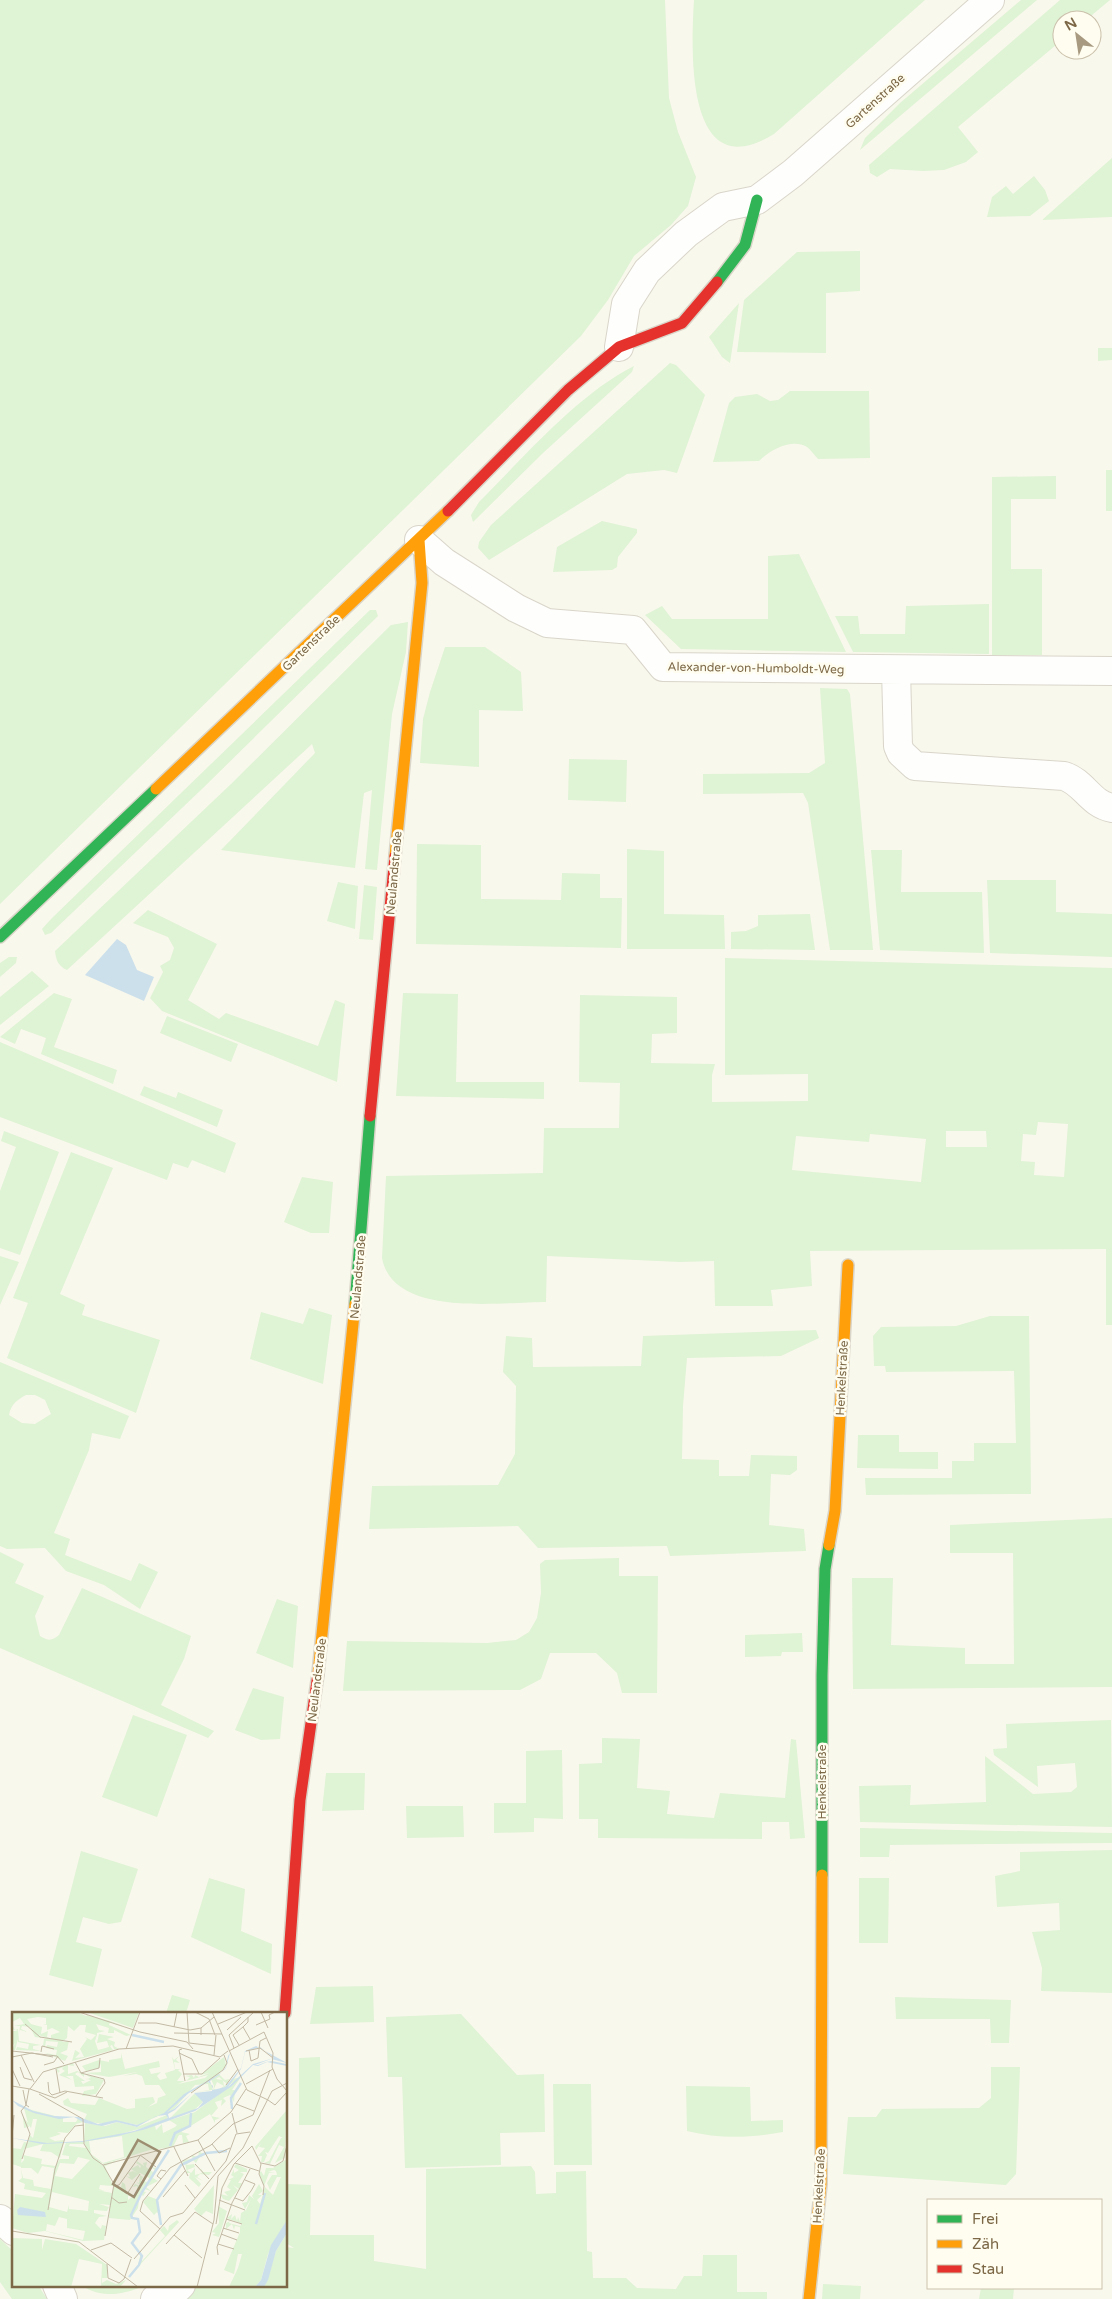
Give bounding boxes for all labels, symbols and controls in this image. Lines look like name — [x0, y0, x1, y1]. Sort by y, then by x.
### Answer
north arrow — [1052, 10, 1102, 60]
text: N — [1062, 14, 1080, 34]
street label: Gartenstraße — [843, 71, 908, 131]
street label: Gartenstraße — [279, 612, 343, 674]
street label: Alexander-von-Humboldt-Weg — [668, 659, 844, 677]
street label: Neulandstraße — [383, 830, 405, 915]
street label: Neulandstraße — [347, 1234, 369, 1319]
street label: Henkelstraße — [833, 1340, 851, 1416]
street label: Neulandstraße — [305, 1637, 329, 1722]
street label: Henkelstraße — [815, 1744, 829, 1819]
inset map — [12, 2012, 288, 2286]
street label: Henkelstraße — [810, 2148, 828, 2224]
legend — [927, 2199, 1102, 2289]
text: Frei — [972, 2210, 998, 2228]
text: Zäh — [972, 2235, 999, 2253]
text: Stau — [972, 2260, 1004, 2278]

